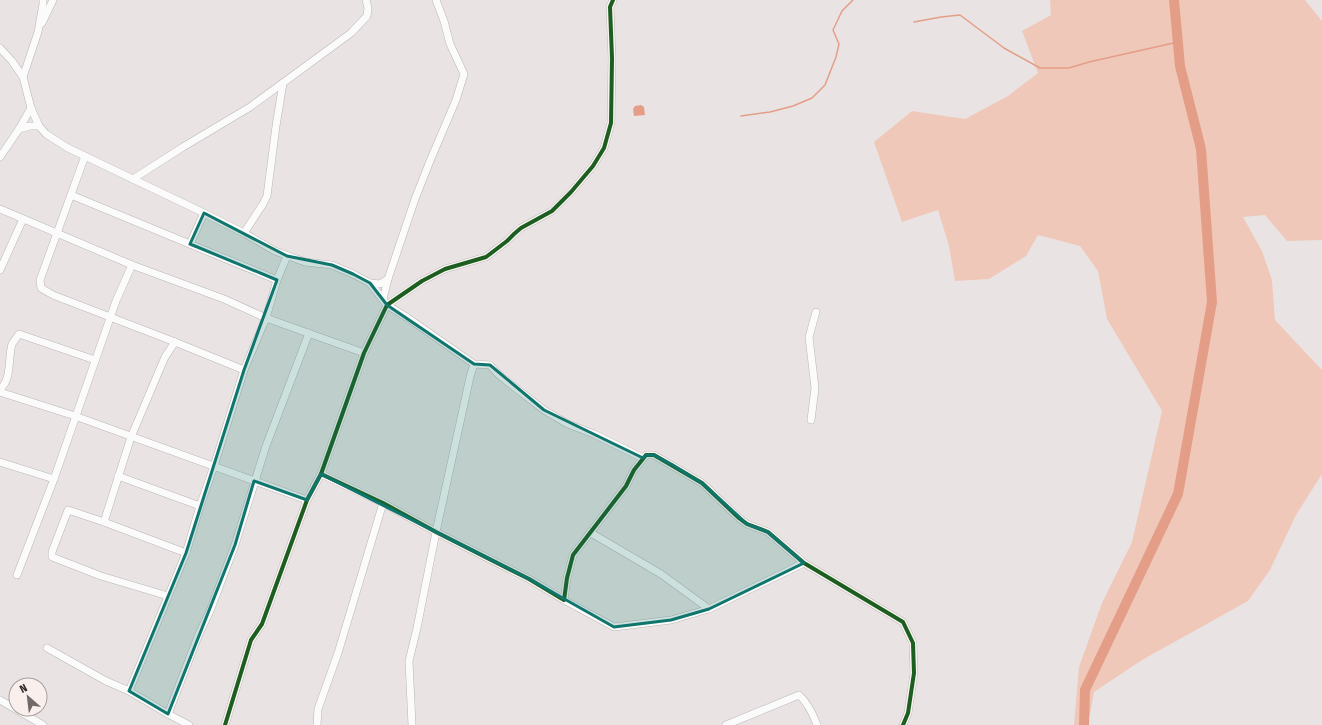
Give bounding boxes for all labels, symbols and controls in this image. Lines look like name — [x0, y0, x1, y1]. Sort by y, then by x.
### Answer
north arrow — [8, 677, 48, 717]
text: N — [18, 681, 30, 696]

